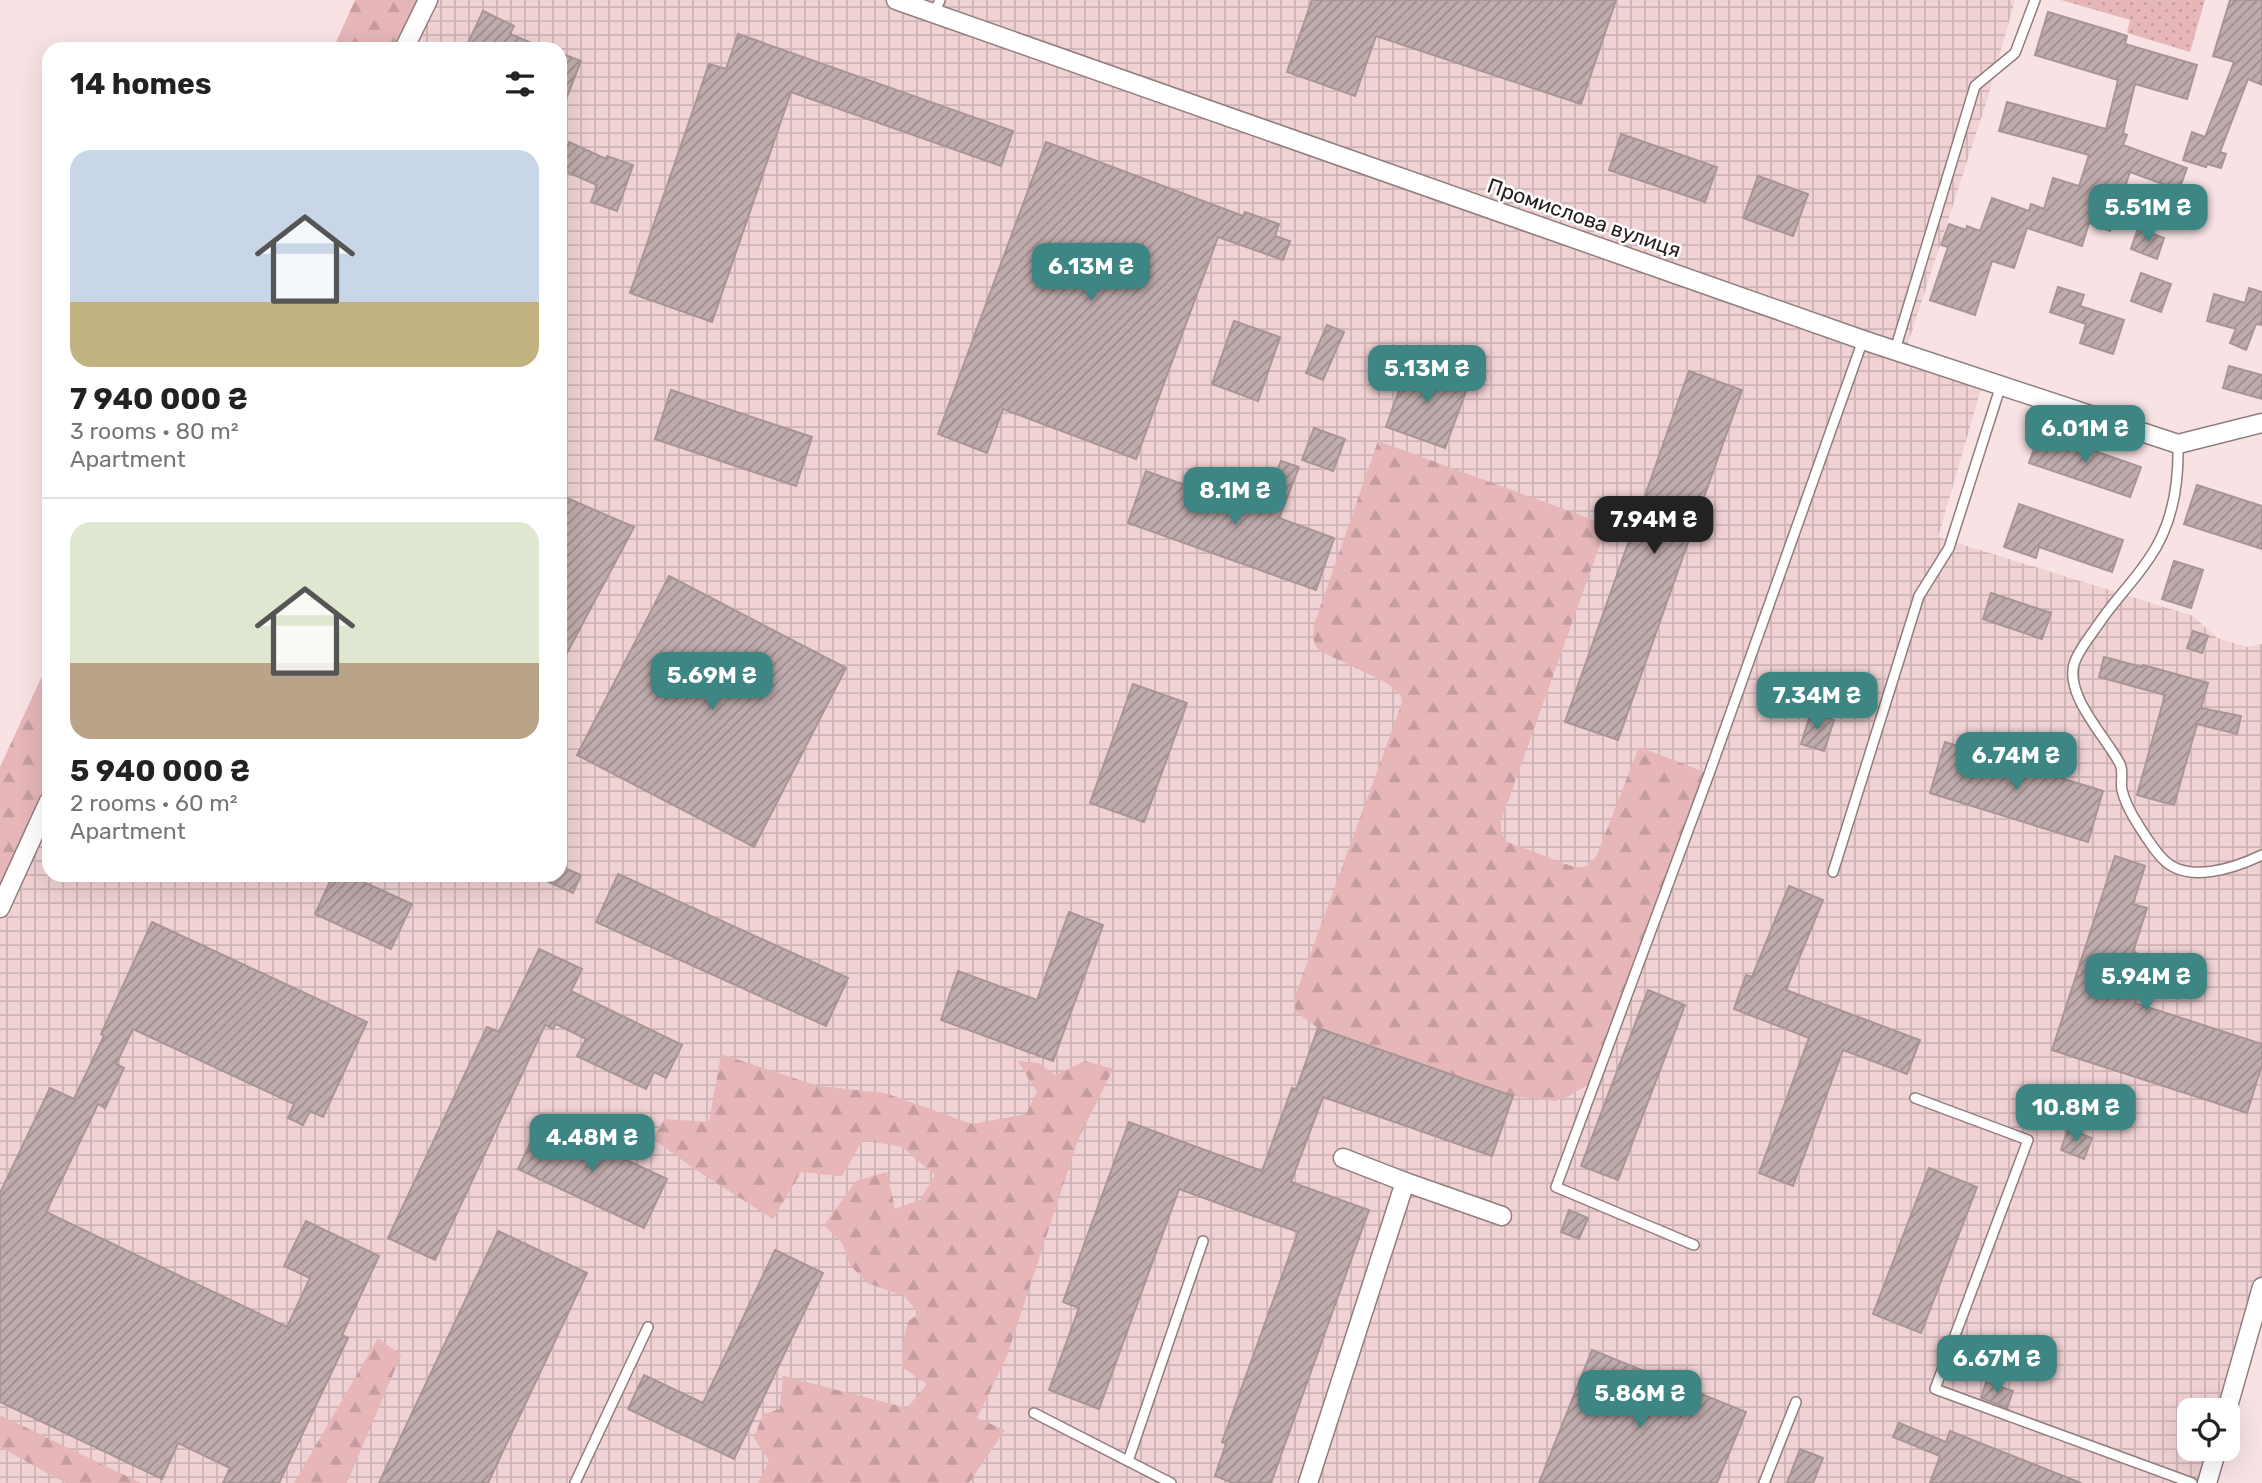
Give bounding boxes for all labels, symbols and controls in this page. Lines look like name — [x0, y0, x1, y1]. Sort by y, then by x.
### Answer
icon: filters — [501, 65, 539, 103]
text: 14 homes — [70, 66, 212, 102]
street label: Промислова вулиця — [1484, 173, 1684, 262]
pin: 5.51M ₴ — [2083, 184, 2213, 244]
text: 5.51M ₴ — [2105, 193, 2191, 221]
icon: home — [242, 196, 368, 322]
pin: 6.13M ₴ — [1026, 244, 1156, 303]
text: 6.13M ₴ — [1048, 252, 1134, 280]
pin: 5.13M ₴ — [1362, 346, 1492, 405]
text: 5.13M ₴ — [1384, 354, 1470, 382]
text: 7 940 000 ₴ — [70, 381, 248, 417]
pin: 6.01M ₴ — [2020, 406, 2150, 465]
text: 6.01M ₴ — [2041, 414, 2129, 442]
text: 3 rooms · 80 m² — [70, 417, 239, 445]
text: Apartment — [70, 445, 186, 473]
pin: 8.1M ₴ — [1178, 468, 1292, 527]
text: 8.1M ₴ — [1199, 476, 1271, 504]
pin: 7.94M ₴ — [1589, 496, 1719, 556]
text: 7.94M ₴ — [1610, 505, 1698, 533]
icon: home — [242, 568, 368, 694]
pin: 5.69M ₴ — [647, 652, 777, 712]
text: 5.69M ₴ — [667, 661, 757, 689]
pin: 7.34M ₴ — [1752, 672, 1882, 732]
text: 7.34M ₴ — [1773, 681, 1861, 709]
pin: 6.74M ₴ — [1951, 732, 2081, 792]
text: 6.74M ₴ — [1972, 741, 2060, 769]
text: 5 940 000 ₴ — [70, 753, 250, 789]
text: 2 rooms · 60 m² — [70, 789, 238, 817]
text: Apartment — [70, 817, 186, 845]
pin: 5.94M ₴ — [2081, 954, 2211, 1013]
text: 5.94M ₴ — [2101, 962, 2191, 990]
pin: 10.8M ₴ — [2011, 1084, 2141, 1144]
text: 10.8M ₴ — [2032, 1093, 2120, 1121]
pin: 4.48M ₴ — [527, 1114, 657, 1174]
text: 4.48M ₴ — [546, 1123, 638, 1151]
pin: 6.67M ₴ — [1932, 1336, 2062, 1395]
text: 6.67M ₴ — [1953, 1344, 2041, 1372]
pin: 5.86M ₴ — [1575, 1370, 1705, 1430]
text: 5.86M ₴ — [1594, 1379, 1686, 1407]
map controls — [2177, 1398, 2240, 1461]
button: locate — [2177, 1398, 2240, 1461]

